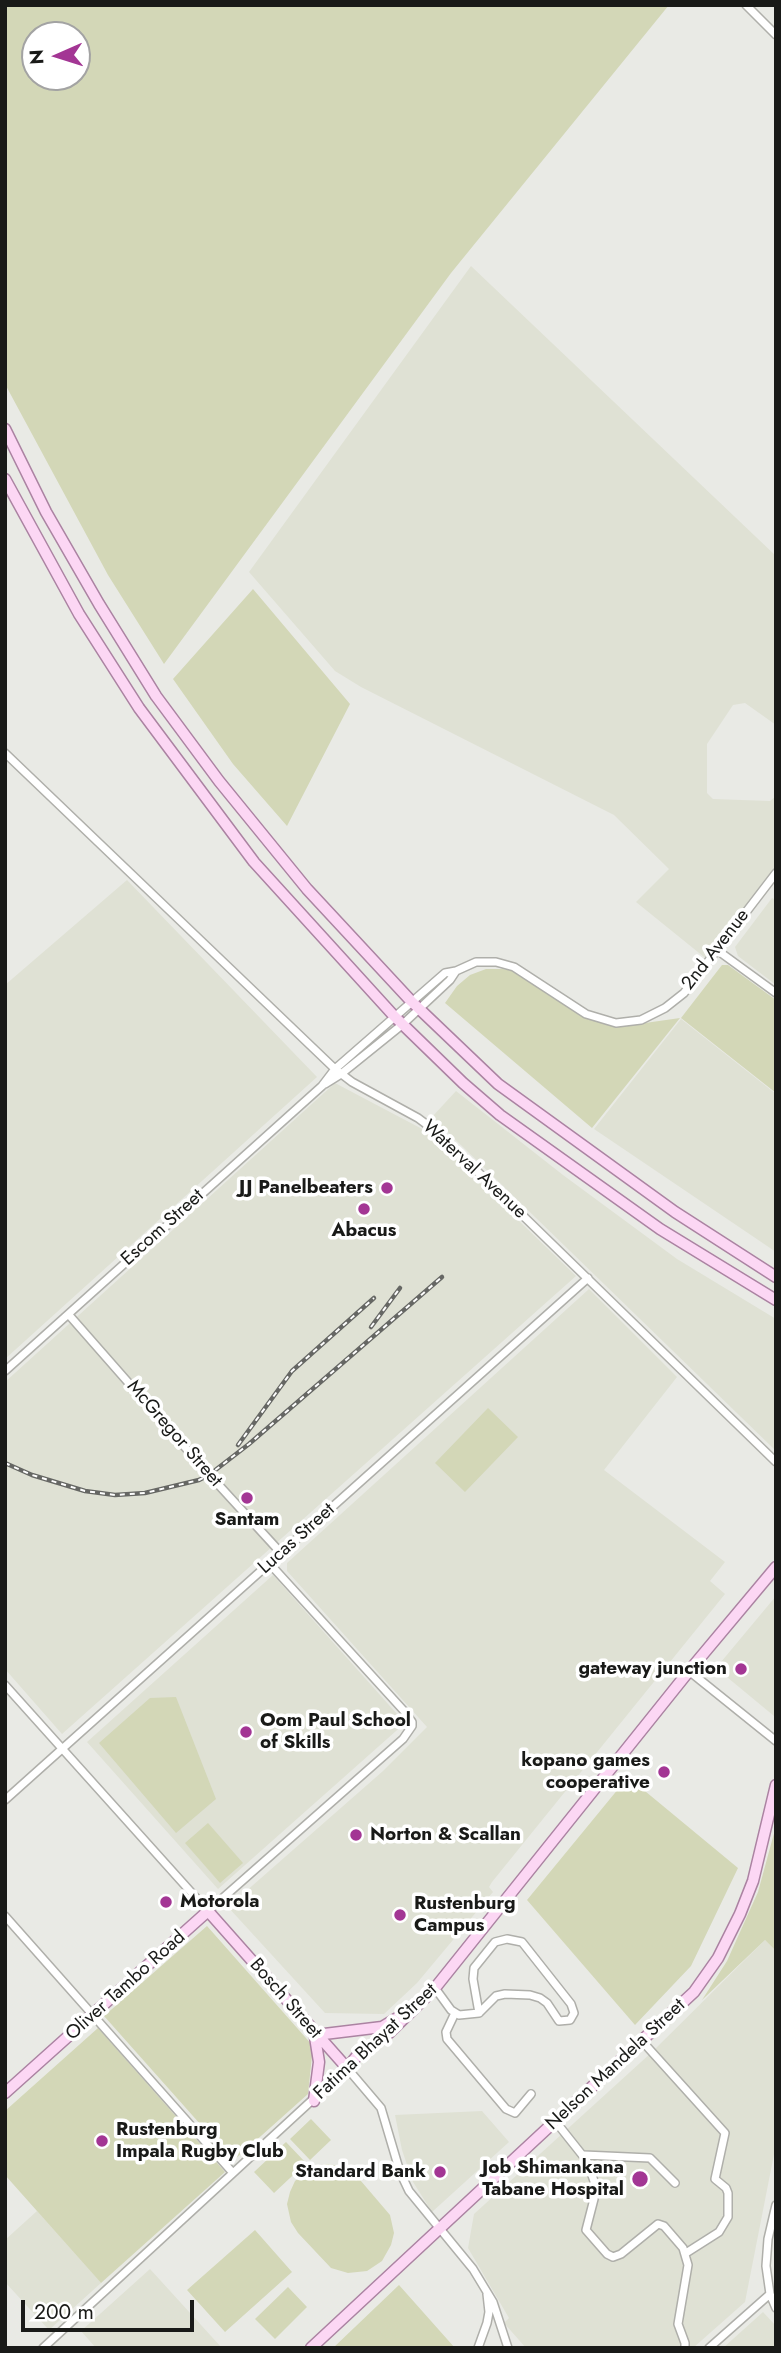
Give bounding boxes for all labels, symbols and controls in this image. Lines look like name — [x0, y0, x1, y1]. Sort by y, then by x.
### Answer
north arrow — [21, 21, 91, 91]
text: N — [23, 49, 50, 65]
street label: 2nd Avenue — [677, 905, 755, 995]
street label: Waterval Avenue — [417, 1116, 531, 1224]
place label: JJ Panelbeaters — [239, 1177, 373, 1199]
marker: JJ Panelbeaters — [379, 1180, 395, 1196]
street label: Escom Street — [117, 1185, 209, 1271]
marker: Abacus — [356, 1201, 372, 1217]
place label: Abacus — [332, 1220, 396, 1242]
street label: McGregor Street — [121, 1376, 227, 1492]
marker: Santam — [239, 1490, 255, 1506]
street label: Lucas Street — [254, 1499, 340, 1579]
place label: Santam — [215, 1509, 279, 1531]
place label: gateway junction — [578, 1658, 727, 1680]
marker: gateway junction — [733, 1661, 749, 1677]
place label: Oom Paul School of Skills — [260, 1710, 411, 1754]
marker: Oom Paul School of Skills — [238, 1724, 254, 1740]
place label: kopano games cooperative — [521, 1750, 650, 1794]
marker: kopano games cooperative — [656, 1764, 672, 1780]
place label: Norton & Scallan — [370, 1824, 521, 1846]
marker: Norton & Scallan — [348, 1827, 364, 1843]
place label: Motorola — [180, 1891, 259, 1913]
place label: Rustenburg Campus — [414, 1893, 515, 1937]
marker: Motorola — [158, 1894, 174, 1910]
marker: Rustenburg Campus — [392, 1907, 408, 1923]
street label: Oliver Tambo Road — [61, 1926, 191, 2046]
street label: Bosch Street — [244, 1954, 326, 2044]
street label: Fatima Bhayat Street — [310, 1979, 442, 2105]
street label: Nelson Mandela Street — [542, 1995, 690, 2135]
place label: Rustenburg Impala Rugby Club — [116, 2119, 284, 2163]
marker: Rustenburg Impala Rugby Club — [94, 2133, 110, 2149]
place label: Job Shimankana Tabane Hospital — [482, 2157, 624, 2201]
place label: Standard Bank — [295, 2161, 426, 2183]
marker: Standard Bank — [432, 2164, 448, 2180]
marker: Job Shimankana Tabane Hospital — [630, 2169, 650, 2189]
scale bar — [24, 2286, 198, 2330]
text: 200 m — [34, 2297, 94, 2327]

